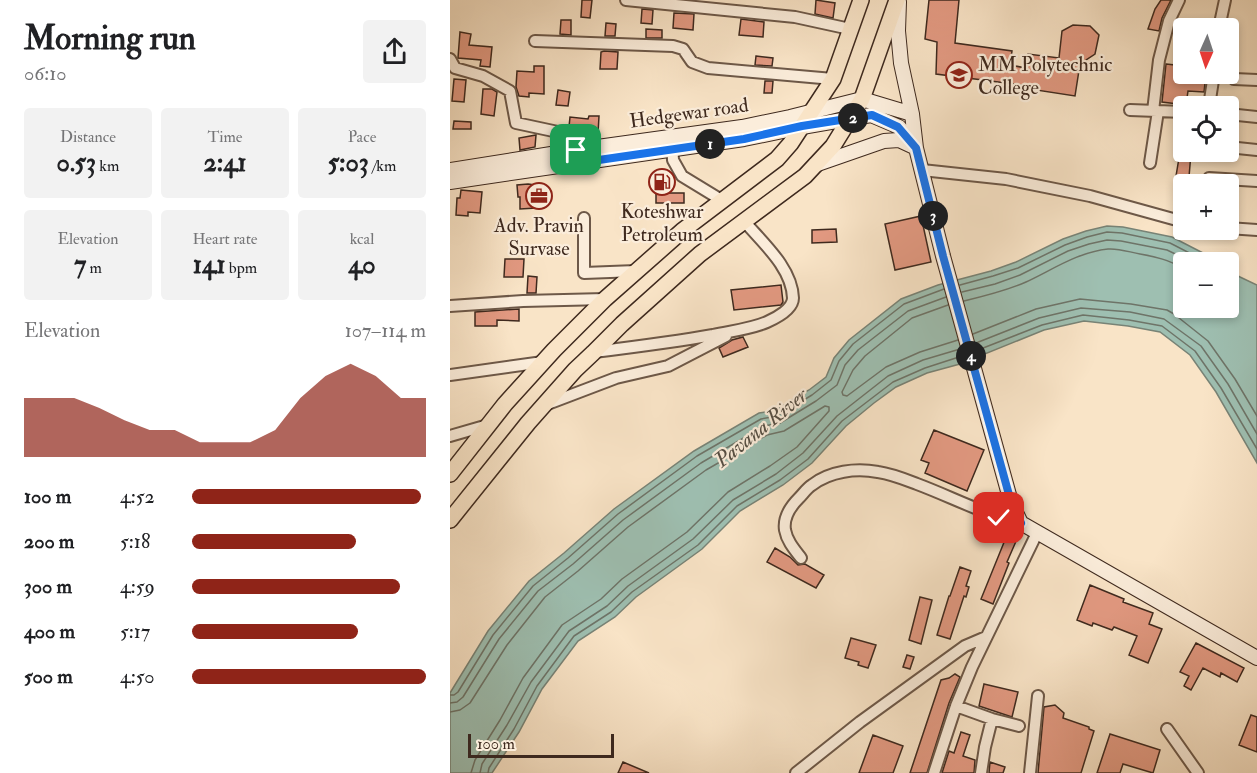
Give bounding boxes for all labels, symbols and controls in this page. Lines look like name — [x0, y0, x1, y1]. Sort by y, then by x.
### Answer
text: Morning run — [24, 18, 196, 59]
north arrow — [1173, 18, 1239, 84]
map controls — [1173, 18, 1239, 318]
button: share — [363, 20, 426, 83]
place label: MM Polytechnic College — [978, 52, 1112, 100]
school or university icon: MM Polytechnic College — [944, 60, 974, 90]
text: 06:10 — [24, 61, 67, 86]
street label: Hedgewar road — [628, 92, 750, 134]
button: locate — [1173, 96, 1239, 162]
pin: 2 — [838, 103, 868, 133]
text: 2 — [849, 108, 857, 128]
pin — [550, 124, 601, 175]
text: Distance — [60, 127, 116, 147]
text: Time — [208, 127, 242, 147]
text: Pace — [348, 127, 376, 147]
pin: 1 — [695, 129, 725, 159]
icon: arrive — [559, 133, 592, 166]
text: 1 — [707, 134, 713, 154]
text: 0.53 — [57, 147, 96, 179]
text: 2:41 — [204, 147, 246, 179]
text: 5:03 — [328, 147, 369, 179]
text: km — [96, 156, 119, 176]
text: /km — [369, 156, 396, 176]
fuel station icon: Koteshwar Petroleum — [647, 167, 677, 197]
button: + — [1173, 174, 1239, 240]
office icon: Adv. Pravin Survase — [524, 181, 554, 211]
place label: Koteshwar Petroleum — [620, 199, 704, 247]
pin: 3 — [918, 201, 948, 231]
text: 3 — [930, 206, 936, 226]
place label: Adv. Pravin Survase — [493, 213, 584, 261]
text: Elevation — [58, 229, 118, 249]
text: Heart rate — [192, 229, 258, 249]
text: kcal — [350, 229, 374, 249]
text: 7 — [74, 249, 86, 281]
text: 141 — [193, 249, 225, 281]
text: 40 — [348, 249, 376, 281]
button: − — [1173, 252, 1239, 318]
text: m — [86, 258, 102, 278]
text: bpm — [225, 258, 257, 278]
text: Elevation — [24, 318, 100, 343]
text: 107–114 m — [345, 318, 426, 343]
pin: 4 — [956, 341, 986, 371]
text: 4 — [967, 346, 975, 366]
water label: Pavana River — [708, 381, 814, 474]
text: 100 m — [24, 484, 71, 509]
text: 4:52 — [120, 484, 155, 509]
pin — [973, 492, 1024, 543]
icon: check — [982, 501, 1015, 534]
text: 200 m — [24, 529, 74, 554]
text: 5:18 — [120, 529, 150, 554]
text: 300 m — [24, 574, 72, 599]
text: 4:59 — [120, 574, 155, 599]
text: 400 m — [24, 619, 75, 644]
text: 5:17 — [120, 619, 150, 644]
text: 500 m — [24, 664, 73, 689]
text: 4:50 — [120, 664, 155, 689]
scale bar — [468, 731, 614, 758]
text: 100 m — [477, 734, 515, 754]

